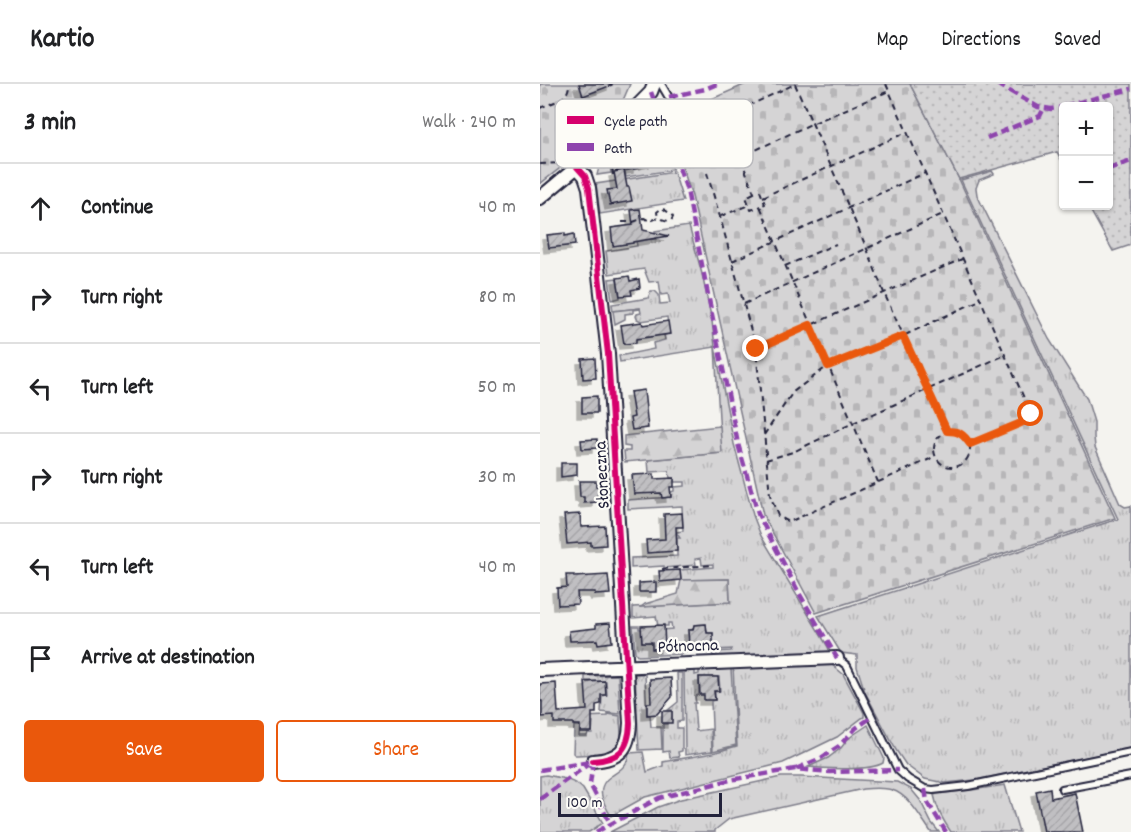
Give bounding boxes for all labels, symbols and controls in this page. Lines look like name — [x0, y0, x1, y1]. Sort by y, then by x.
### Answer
text: Kartio — [30, 21, 94, 61]
text: Map — [877, 26, 908, 56]
text: Directions — [941, 26, 1021, 56]
text: Saved — [1054, 26, 1101, 56]
legend — [555, 99, 753, 168]
map controls — [1059, 102, 1113, 210]
button: + — [1059, 102, 1113, 156]
text: 3 min — [24, 105, 76, 142]
text: Walk · 240 m — [422, 109, 516, 137]
text: Cycle path — [604, 111, 667, 134]
text: Path — [604, 138, 632, 161]
button: − — [1059, 156, 1113, 210]
icon: ahead — [24, 192, 57, 225]
text: Continue — [81, 193, 153, 224]
text: 40 m — [478, 194, 516, 222]
icon: right — [24, 282, 57, 315]
text: Turn right — [81, 283, 163, 314]
text: 80 m — [479, 284, 516, 312]
route end — [742, 335, 768, 361]
icon: left — [24, 372, 57, 405]
text: Turn left — [81, 373, 153, 404]
text: 50 m — [478, 374, 516, 402]
route start — [1017, 400, 1043, 426]
street label: Słoneczna — [589, 440, 618, 509]
icon: right — [24, 462, 57, 495]
text: Turn right — [81, 463, 163, 494]
text: 30 m — [478, 464, 516, 492]
icon: left — [24, 552, 57, 585]
text: Turn left — [81, 553, 153, 584]
text: 40 m — [478, 554, 516, 582]
street label: Północna — [657, 634, 720, 661]
icon: arrive — [24, 642, 57, 675]
text: Arrive at destination — [81, 643, 255, 674]
button: Save — [24, 720, 264, 782]
button: Share — [276, 720, 516, 782]
scale bar — [558, 790, 722, 818]
text: 100 m — [567, 792, 603, 815]

